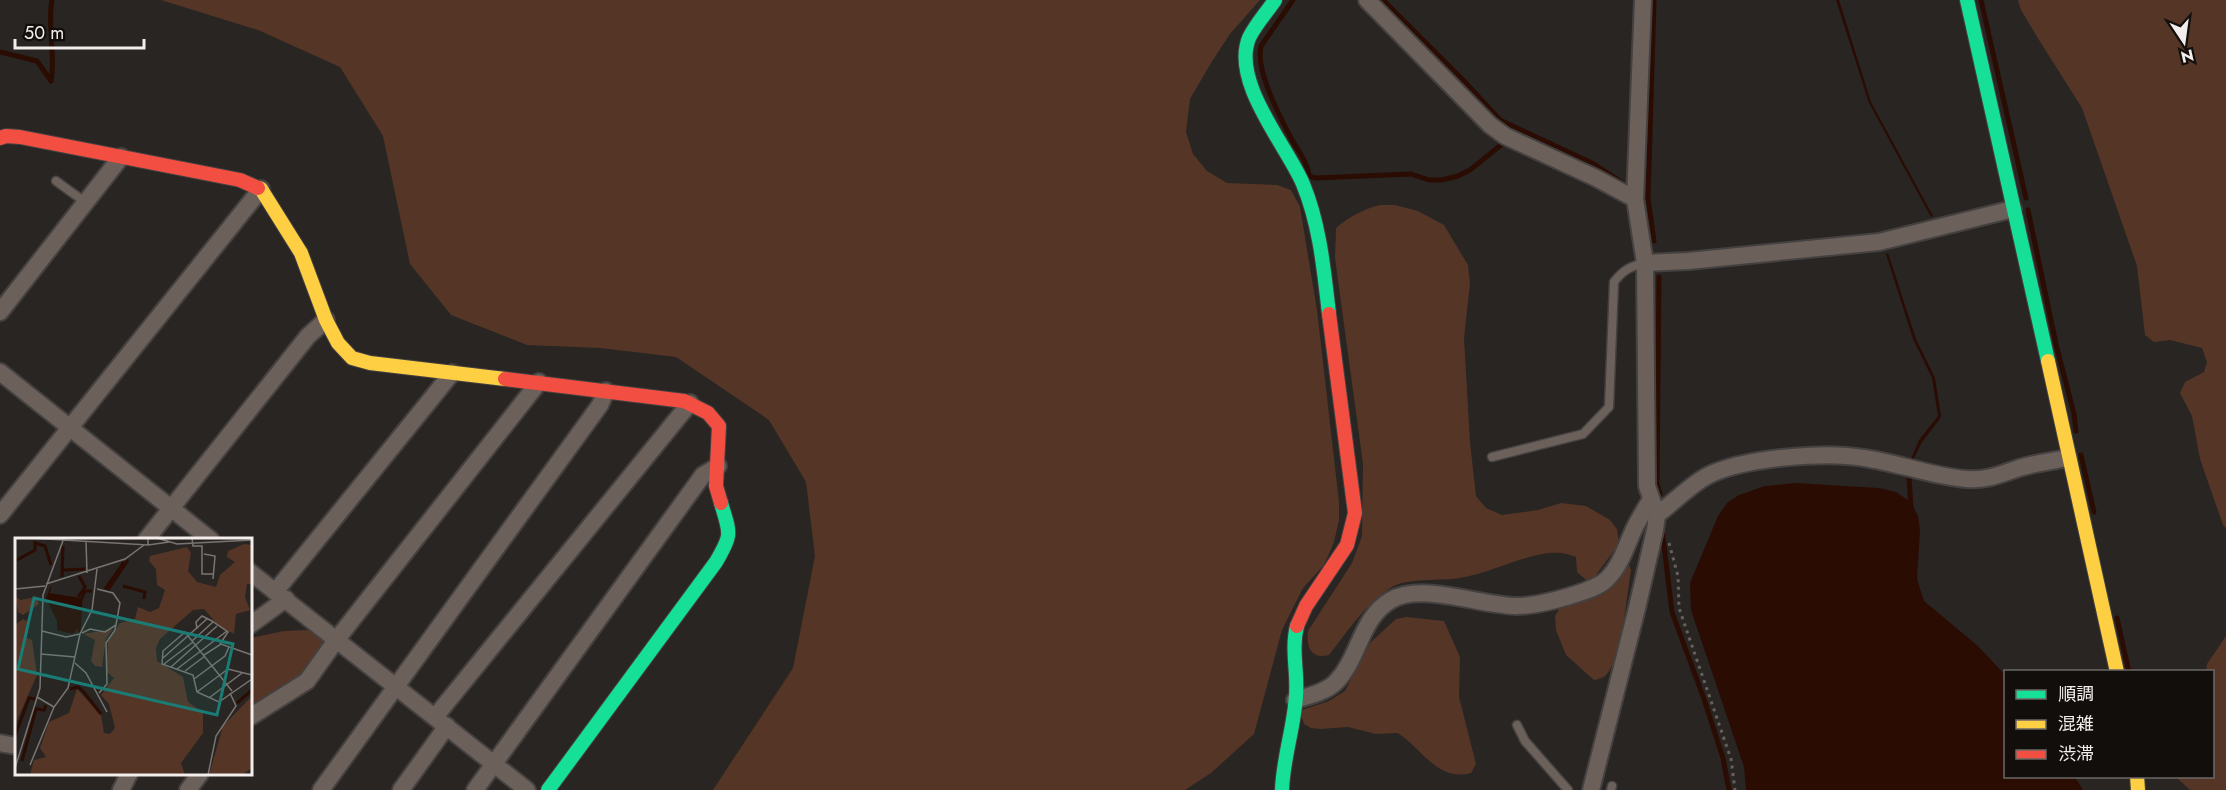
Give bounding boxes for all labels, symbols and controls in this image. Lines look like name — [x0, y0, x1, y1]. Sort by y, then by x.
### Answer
scale bar — [15, 12, 144, 50]
north arrow — [2154, 12, 2214, 72]
text: 50 m — [24, 20, 64, 46]
text: N — [2178, 43, 2196, 69]
inset map — [15, 538, 252, 775]
legend — [2004, 670, 2214, 778]
text: 順調 — [2058, 681, 2094, 707]
text: 混雑 — [2058, 711, 2094, 737]
text: 渋滞 — [2058, 741, 2094, 767]

